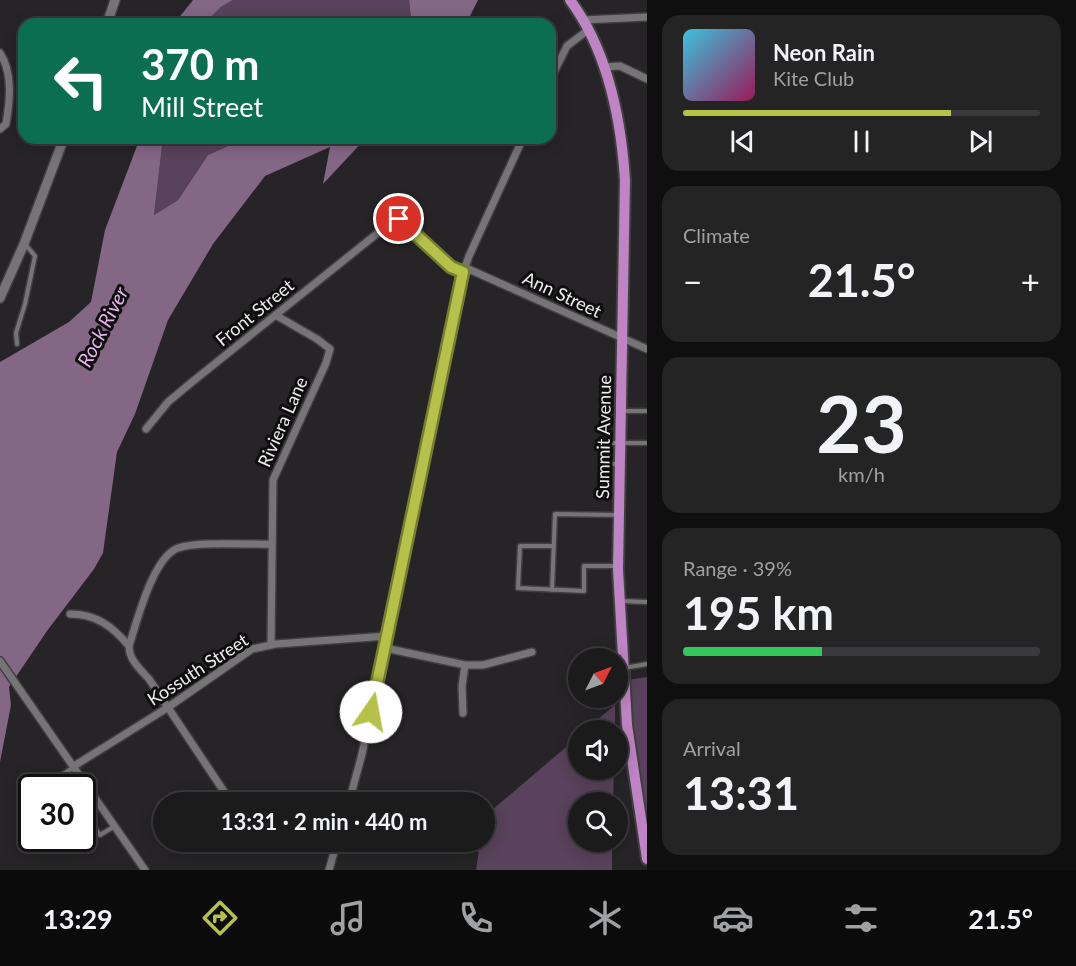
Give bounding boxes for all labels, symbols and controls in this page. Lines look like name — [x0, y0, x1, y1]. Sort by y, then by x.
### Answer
text: 370 m — [141, 39, 259, 89]
text: Neon Rain — [773, 39, 875, 66]
icon: left — [42, 42, 120, 120]
text: Kite Club — [773, 66, 854, 90]
text: Mill Street — [141, 90, 263, 123]
icon: previous — [726, 125, 759, 158]
icon: pause — [845, 125, 878, 158]
icon: next — [964, 125, 997, 158]
pin — [373, 193, 424, 244]
icon: arrive — [382, 202, 415, 235]
text: Climate — [683, 223, 750, 247]
text: 21.5° — [808, 253, 915, 307]
text: − — [683, 261, 702, 301]
text: + — [1021, 261, 1040, 301]
street label: Ann Street — [520, 266, 606, 322]
street label: Front Street — [211, 274, 298, 350]
water label: Rock River — [72, 282, 133, 371]
street label: Riviera Lane — [252, 373, 312, 470]
street label: Summit Avenue — [591, 375, 615, 499]
text: 23 — [816, 376, 907, 470]
text: km/h — [838, 462, 885, 486]
text: Range · 39% — [683, 556, 792, 580]
text: 195 km — [683, 586, 834, 640]
street label: Kossuth Street — [143, 628, 252, 710]
north arrow — [568, 648, 628, 708]
map controls — [568, 648, 628, 852]
position arrow — [339, 680, 403, 744]
button: sound — [568, 720, 628, 780]
text: Arrival — [683, 736, 741, 760]
text: 13:31 — [683, 766, 799, 820]
speed limit sign: 30 — [18, 774, 96, 852]
button: search — [568, 792, 628, 852]
text: 13:31 · 2 min · 440 m — [221, 808, 427, 835]
icon: directions — [199, 897, 241, 939]
icon: music — [327, 897, 369, 939]
icon: phone — [455, 897, 497, 939]
icon: climate — [584, 897, 626, 939]
icon: car — [712, 897, 754, 939]
icon: filters — [840, 897, 882, 939]
text: 13:29 — [43, 902, 113, 935]
text: 21.5° — [968, 902, 1033, 935]

